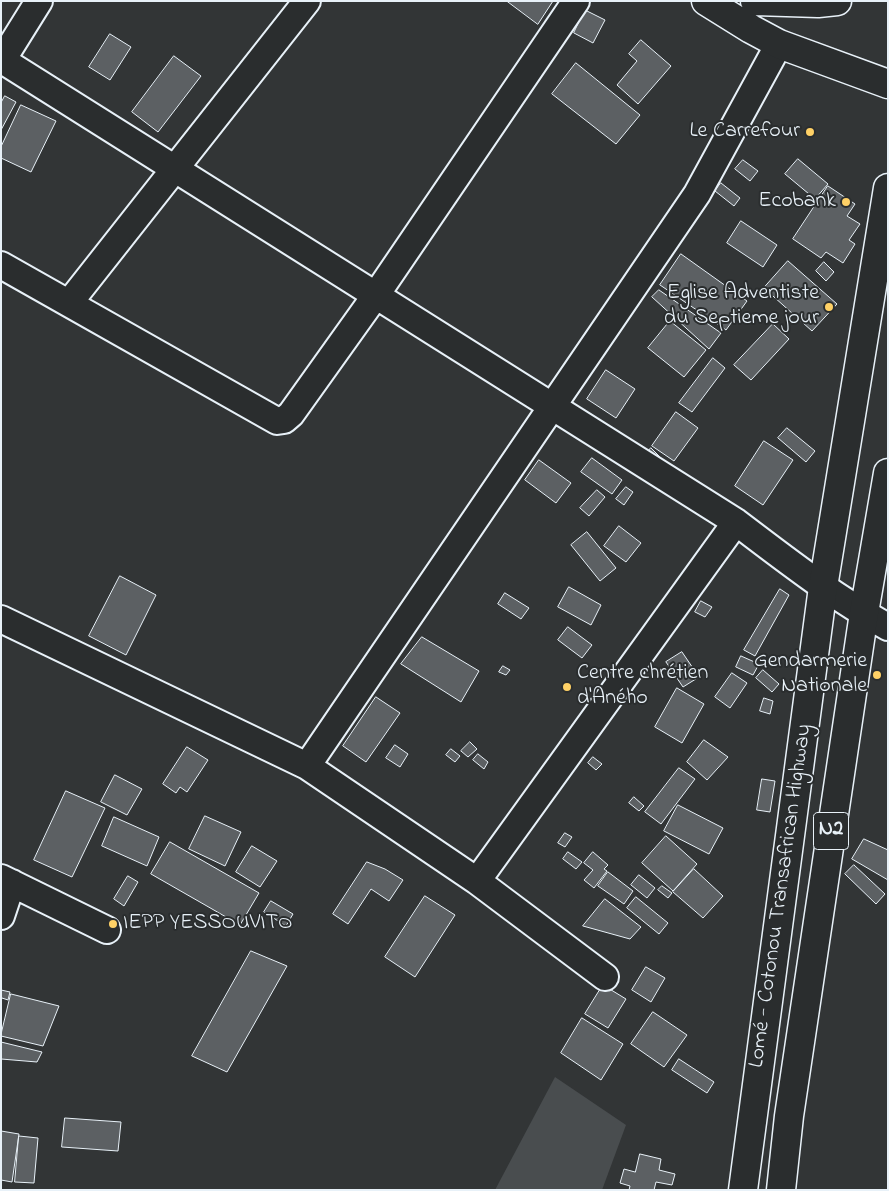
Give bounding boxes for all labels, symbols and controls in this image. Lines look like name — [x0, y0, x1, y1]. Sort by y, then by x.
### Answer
place label: Le Carrefour — [689, 119, 800, 145]
marker: Le Carrefour — [804, 126, 816, 138]
place label: Ecobank — [758, 189, 836, 215]
marker: Ecobank — [840, 196, 852, 208]
place label: Eglise Adventiste du Septieme jour — [664, 281, 819, 332]
marker: Eglise Adventiste du Septieme jour — [823, 301, 835, 313]
place label: Gendarmerie Nationale — [754, 649, 867, 700]
place label: Centre chrétien d'Aného — [577, 661, 708, 712]
marker: Gendarmerie Nationale — [871, 669, 883, 681]
marker: Centre chrétien d'Aného — [561, 681, 573, 693]
street label: Lomé - Cotonou Transafrican Highway — [745, 722, 819, 1070]
road number: N2 — [814, 812, 848, 849]
place label: IEPP YESSOUVITO — [123, 911, 292, 937]
marker: IEPP YESSOUVITO — [107, 918, 119, 930]

